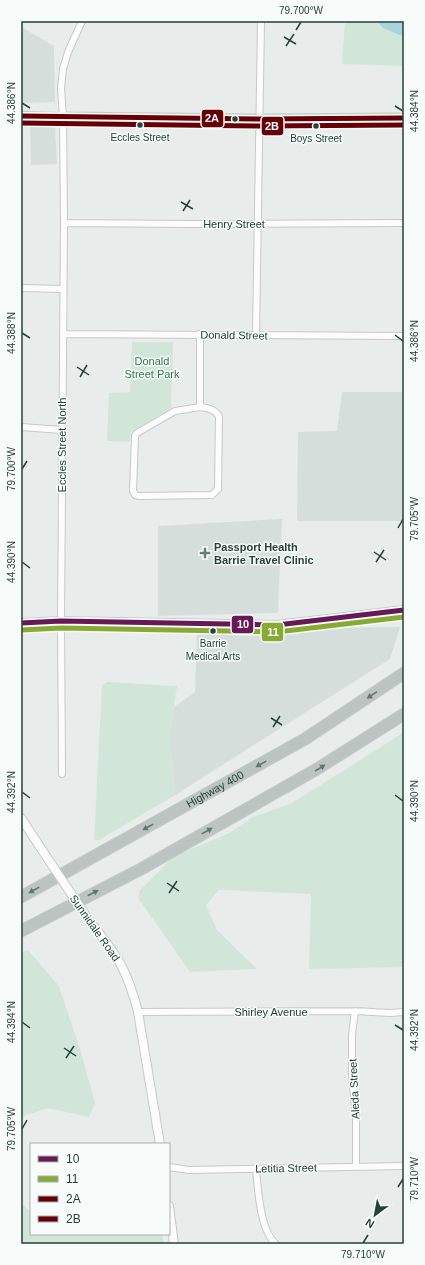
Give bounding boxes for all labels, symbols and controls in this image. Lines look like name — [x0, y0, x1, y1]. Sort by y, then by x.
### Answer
text: 79.700°W — [279, 5, 324, 16]
text: 44.386°N — [6, 82, 17, 124]
text: 44.384°N — [409, 90, 420, 132]
line badge: 2A — [201, 109, 224, 128]
text: 2A — [205, 112, 219, 124]
unlabelled marker — [230, 114, 240, 124]
line badge: 2B — [261, 116, 284, 136]
marker: Eccles Street — [135, 120, 145, 130]
text: 2B — [265, 120, 279, 132]
marker: Boys Street — [311, 121, 321, 131]
place label: Eccles Street — [111, 132, 170, 143]
place label: Boys Street — [290, 133, 342, 144]
street label: Henry Street — [203, 218, 265, 230]
text: 44.388°N — [6, 312, 17, 354]
text: 44.386°N — [409, 320, 420, 362]
street label: Donald Street — [200, 328, 268, 342]
park label: Donald Street Park — [124, 355, 180, 380]
street label: Eccles Street North — [56, 398, 68, 492]
text: 79.700°W — [6, 446, 17, 491]
text: 79.705°W — [409, 496, 420, 541]
text: 44.390°N — [6, 541, 17, 583]
place label: Passport Health Barrie Travel Clinic — [214, 541, 314, 566]
marker: Passport Health Barrie Travel Clinic — [199, 547, 211, 559]
line badge: 10 — [231, 615, 254, 634]
text: 10 — [237, 618, 249, 630]
line badge: 11 — [261, 622, 284, 642]
marker: Barrie Medical Arts — [208, 626, 218, 636]
text: 11 — [267, 626, 279, 638]
place label: Barrie Medical Arts — [186, 638, 240, 662]
one-way arrow — [366, 691, 377, 699]
one-way arrow — [255, 760, 267, 767]
one-way arrow — [314, 764, 326, 771]
street label: Highway 400 — [184, 768, 246, 810]
text: 44.392°N — [6, 771, 17, 813]
text: 44.390°N — [409, 780, 420, 822]
one-way arrow — [142, 824, 154, 831]
one-way arrow — [201, 828, 213, 835]
one-way arrow — [28, 887, 40, 893]
one-way arrow — [87, 890, 99, 897]
street label: Sunnidale Road — [68, 892, 122, 964]
text: 44.394°N — [6, 1001, 17, 1043]
street label: Shirley Avenue — [234, 1006, 308, 1018]
text: 44.392°N — [409, 1009, 420, 1051]
street label: Aleda Street — [346, 1058, 362, 1120]
text: 79.705°W — [6, 1106, 17, 1151]
legend — [30, 1143, 170, 1235]
text: 10 — [66, 1152, 80, 1166]
text: 79.710°W — [409, 1156, 420, 1201]
street label: Letitia Street — [255, 1161, 317, 1175]
text: 11 — [66, 1172, 79, 1186]
text: 2A — [66, 1192, 81, 1206]
north arrow — [355, 1195, 395, 1235]
text: 2B — [66, 1212, 81, 1226]
text: N — [363, 1216, 376, 1231]
text: 79.710°W — [341, 1249, 386, 1260]

